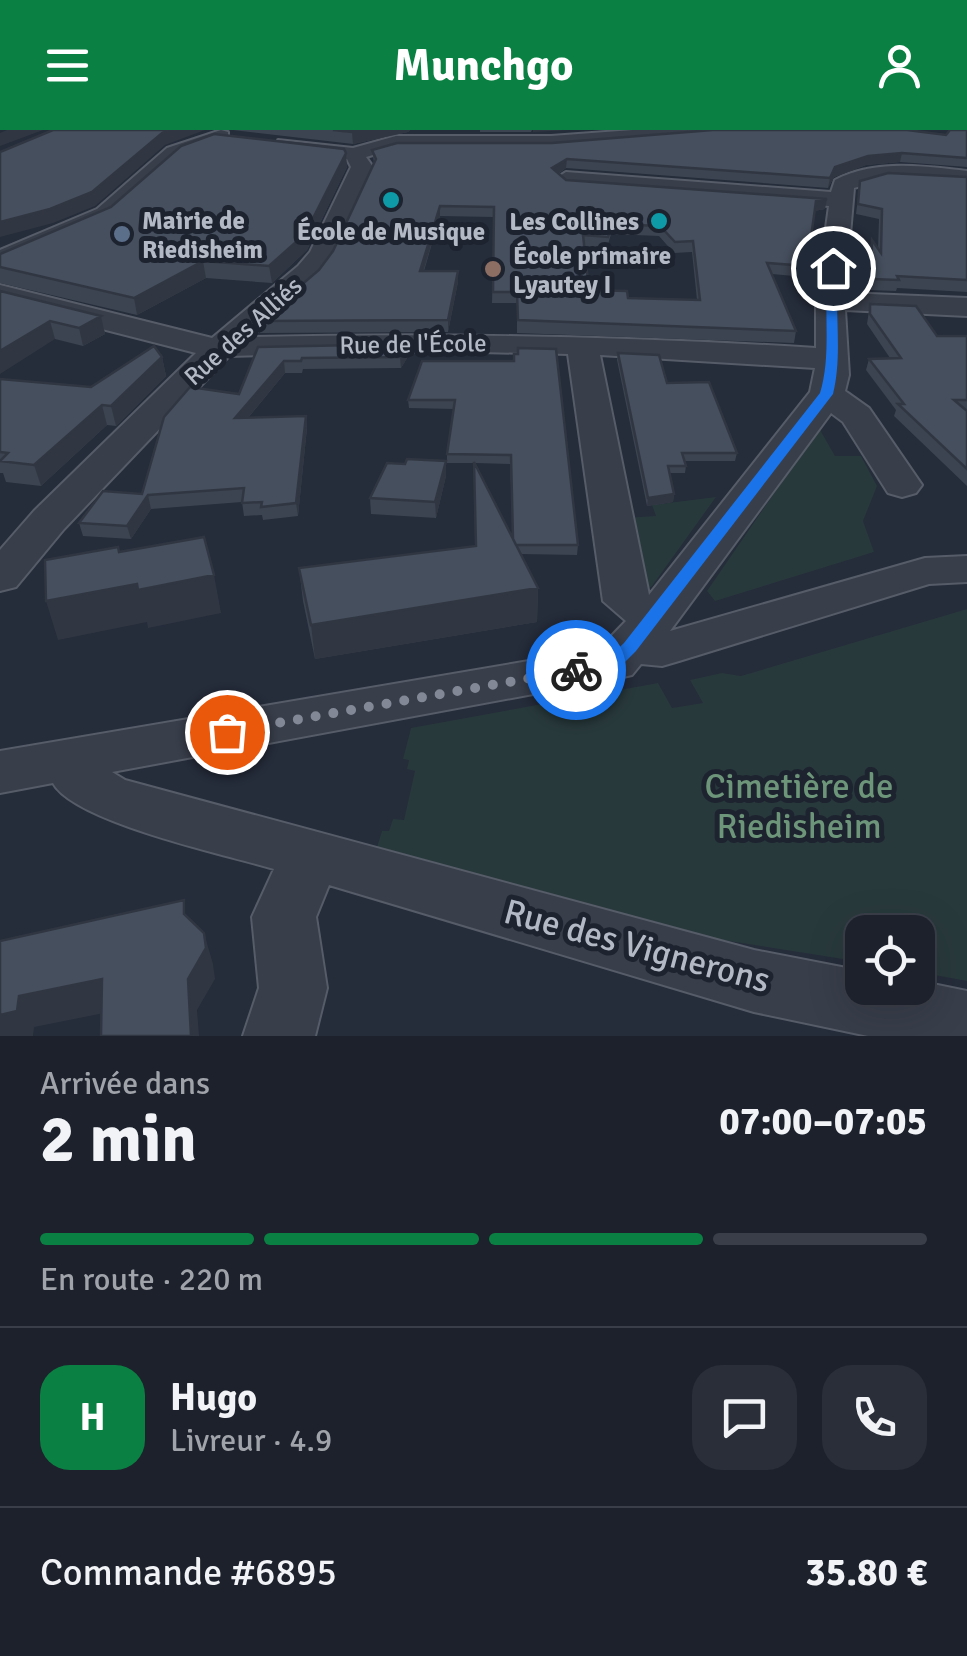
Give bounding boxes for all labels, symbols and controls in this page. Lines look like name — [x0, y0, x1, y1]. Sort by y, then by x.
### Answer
icon: menu — [40, 38, 95, 93]
text: Munchgo — [393, 38, 574, 93]
icon: person — [872, 38, 927, 93]
marker: École de Musique — [380, 189, 402, 211]
place label: Mairie de Riedisheim — [142, 205, 263, 265]
place label: Les Collines — [509, 206, 639, 237]
marker: Les Collines — [648, 210, 670, 232]
place label: École de Musique — [297, 216, 485, 247]
marker: Mairie de Riedisheim — [111, 223, 133, 245]
pin — [791, 226, 876, 311]
place label: École primaire Lyautey I — [513, 240, 671, 300]
icon: home — [806, 241, 861, 296]
marker: École primaire Lyautey I — [482, 258, 504, 280]
street label: Rue des Alliés — [178, 270, 308, 392]
street label: Rue de l'École — [339, 327, 487, 361]
courier — [526, 620, 626, 720]
icon: bike — [549, 643, 604, 698]
pin — [185, 690, 270, 775]
icon: bag — [200, 705, 255, 760]
park label: Cimetière de Riedisheim — [704, 765, 894, 848]
street label: Rue des Vignerons — [500, 890, 774, 1002]
map controls — [845, 915, 935, 1005]
button: locate — [845, 915, 935, 1005]
text: Arrivée dans — [40, 1064, 210, 1103]
text: 07:00–07:05 — [719, 1098, 927, 1145]
text: 2 min — [40, 1100, 197, 1180]
text: En route · 220 m — [40, 1260, 263, 1299]
button: chat — [692, 1365, 797, 1470]
button: phone — [822, 1365, 927, 1470]
text: Hugo — [170, 1374, 257, 1421]
text: H — [79, 1394, 106, 1441]
text: Livreur · 4.9 — [170, 1421, 332, 1460]
text: Commande #6895 — [40, 1549, 337, 1596]
text: 35.80 € — [805, 1549, 927, 1596]

